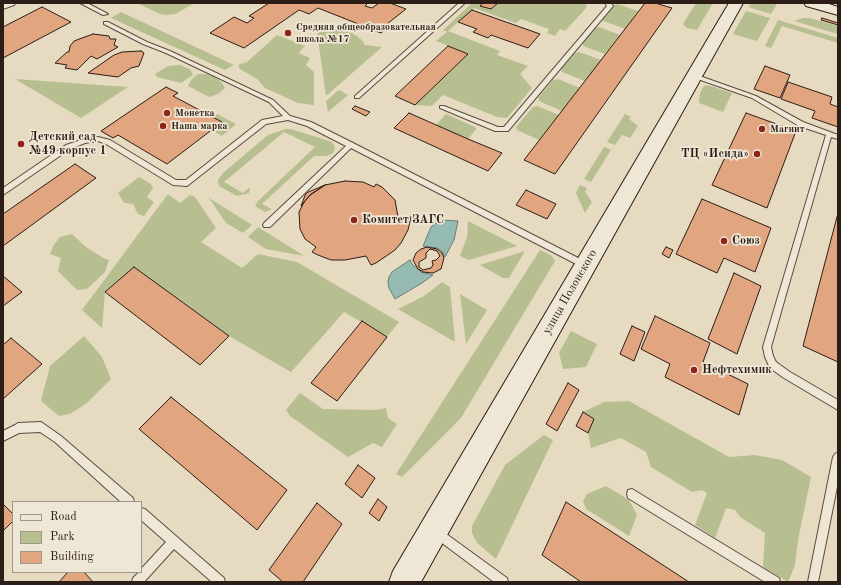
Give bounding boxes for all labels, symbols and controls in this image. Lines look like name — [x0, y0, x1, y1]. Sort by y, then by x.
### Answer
place label: Средняя общеобразовательная школа №17 — [296, 21, 436, 44]
marker: Средняя общеобразовательная школа №17 — [283, 28, 293, 38]
place label: Монетка — [175, 107, 214, 119]
marker: Монетка — [162, 108, 172, 118]
place label: Наша марка — [171, 120, 227, 132]
marker: Наша марка — [158, 121, 168, 131]
place label: Магнит — [770, 123, 805, 135]
marker: Магнит — [757, 124, 767, 134]
place label: Детский сад №49 корпус 1 — [29, 130, 106, 158]
marker: Детский сад №49 корпус 1 — [16, 139, 26, 149]
place label: ТЦ «Исида» — [681, 147, 749, 161]
marker: ТЦ «Исида» — [752, 149, 762, 159]
place label: Комитет ЗАГС — [362, 213, 444, 227]
marker: Комитет ЗАГС — [349, 215, 359, 225]
place label: Союз — [732, 234, 760, 248]
marker: Союз — [719, 236, 729, 246]
street label: улица Полонского — [540, 247, 600, 337]
place label: Нефтехимик — [702, 363, 772, 377]
marker: Нефтехимик — [689, 365, 699, 375]
legend — [12, 501, 142, 573]
text: Road — [50, 511, 77, 523]
text: Park — [50, 531, 75, 543]
text: Building — [50, 551, 94, 563]

